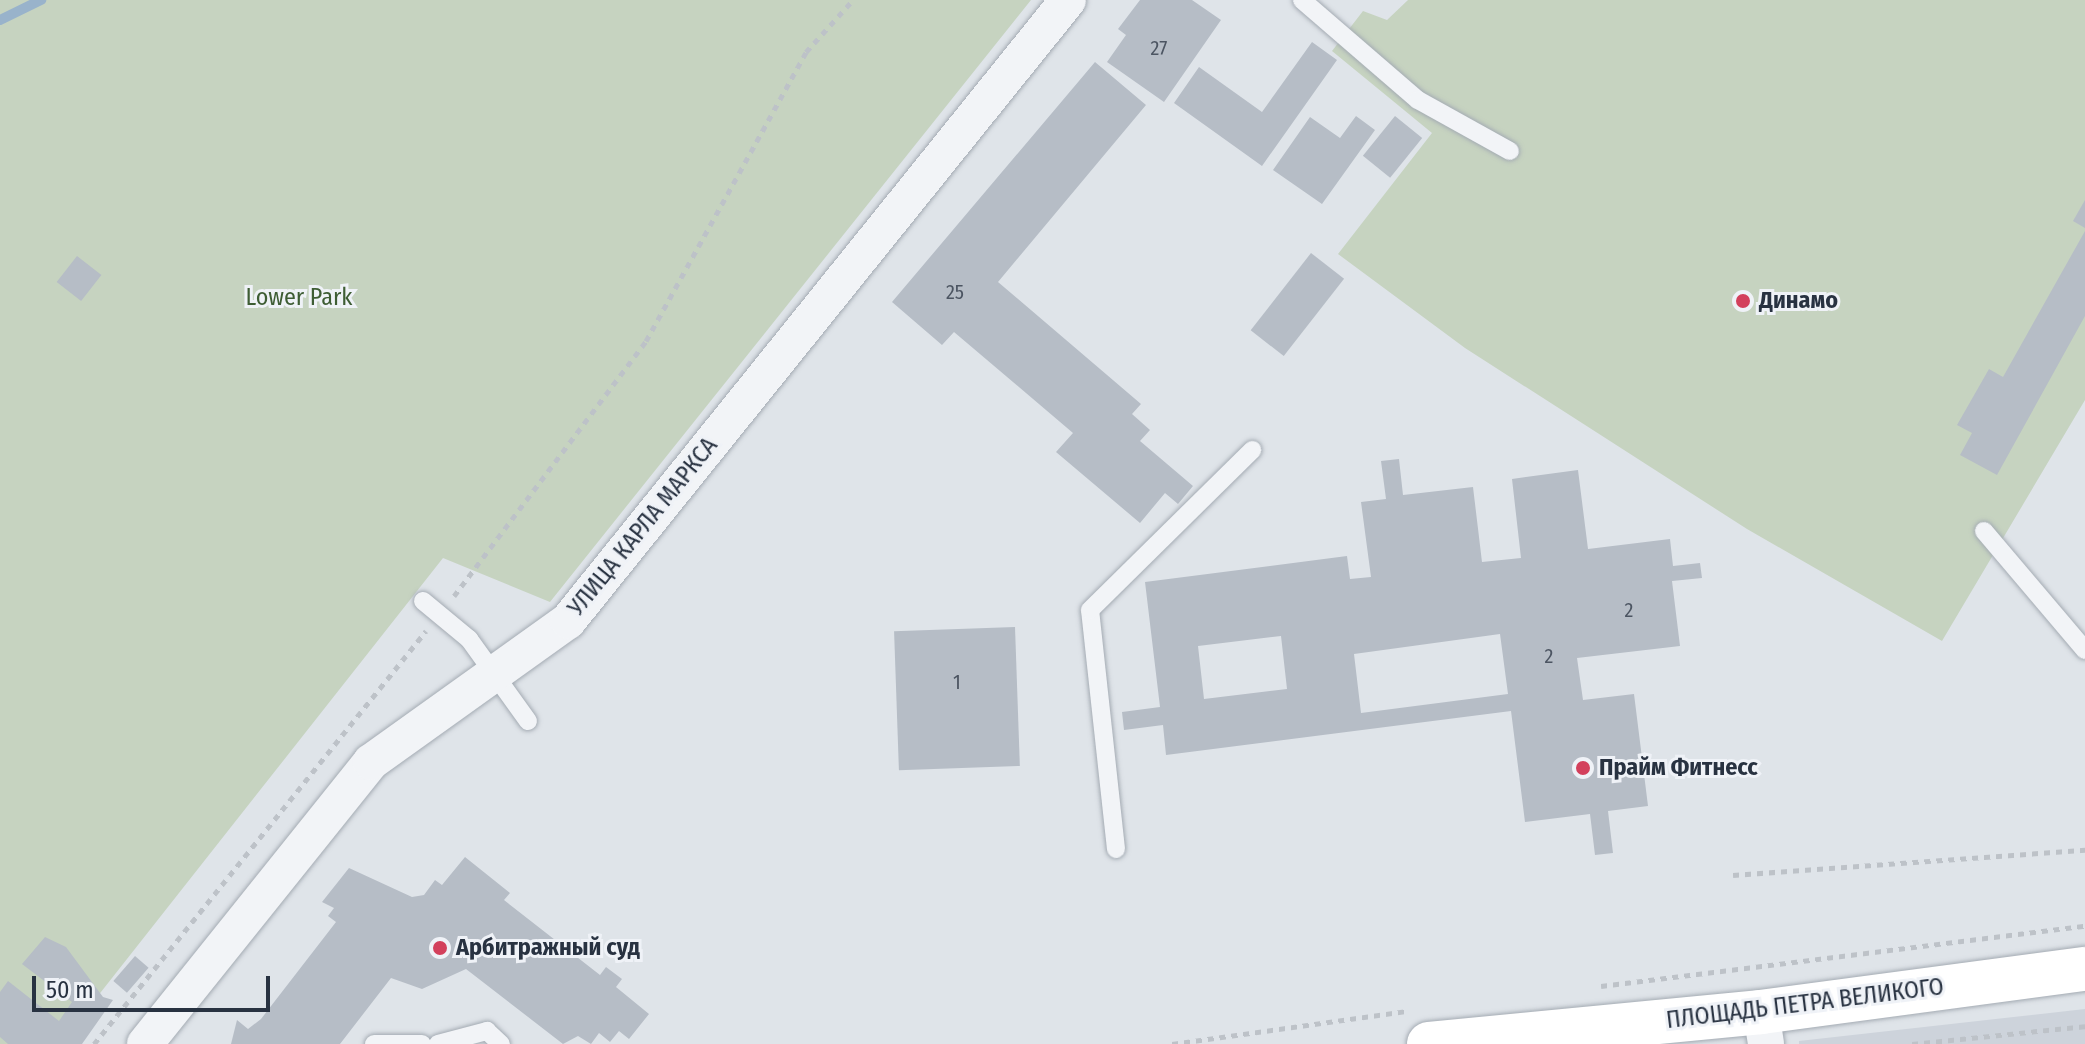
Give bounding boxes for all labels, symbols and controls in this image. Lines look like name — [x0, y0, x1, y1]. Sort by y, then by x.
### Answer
house number: 27 — [1151, 36, 1167, 60]
house number: 25 — [946, 280, 964, 304]
park label: Lower Park — [246, 284, 352, 312]
place label: Динамо — [1759, 287, 1838, 315]
marker: Динамо — [1734, 292, 1752, 310]
street label: УЛИЦА КАРЛА МАРКСА — [562, 432, 724, 622]
house number: 2 — [1625, 598, 1633, 622]
house number: 2 — [1545, 644, 1553, 668]
house number: 1 — [953, 670, 961, 694]
place label: Прайм Фитнесс — [1599, 754, 1758, 782]
marker: Прайм Фитнесс — [1574, 759, 1592, 777]
place label: Арбитражный суд — [456, 934, 640, 962]
marker: Арбитражный суд — [431, 939, 449, 957]
scale bar — [36, 960, 274, 1010]
street label: ПЛОЩАДЬ ПЕТРА ВЕЛИКОГО — [1665, 973, 1945, 1035]
text: 50 m — [46, 976, 94, 1004]

